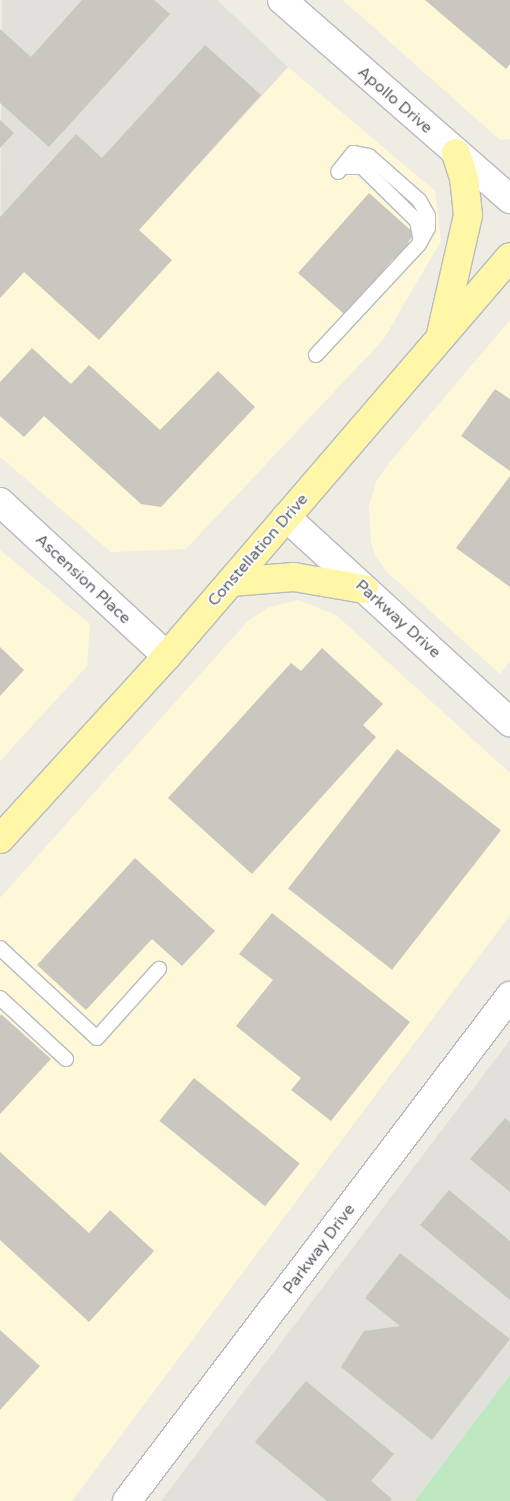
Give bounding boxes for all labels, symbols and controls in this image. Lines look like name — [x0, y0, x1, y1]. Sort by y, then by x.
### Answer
street label: Apollo Drive — [354, 62, 436, 138]
street label: Constellation Drive — [204, 490, 312, 610]
street label: Ascension Place — [31, 530, 135, 628]
street label: Parkway Drive — [352, 576, 444, 662]
street label: Parkway Drive — [279, 1200, 359, 1298]

